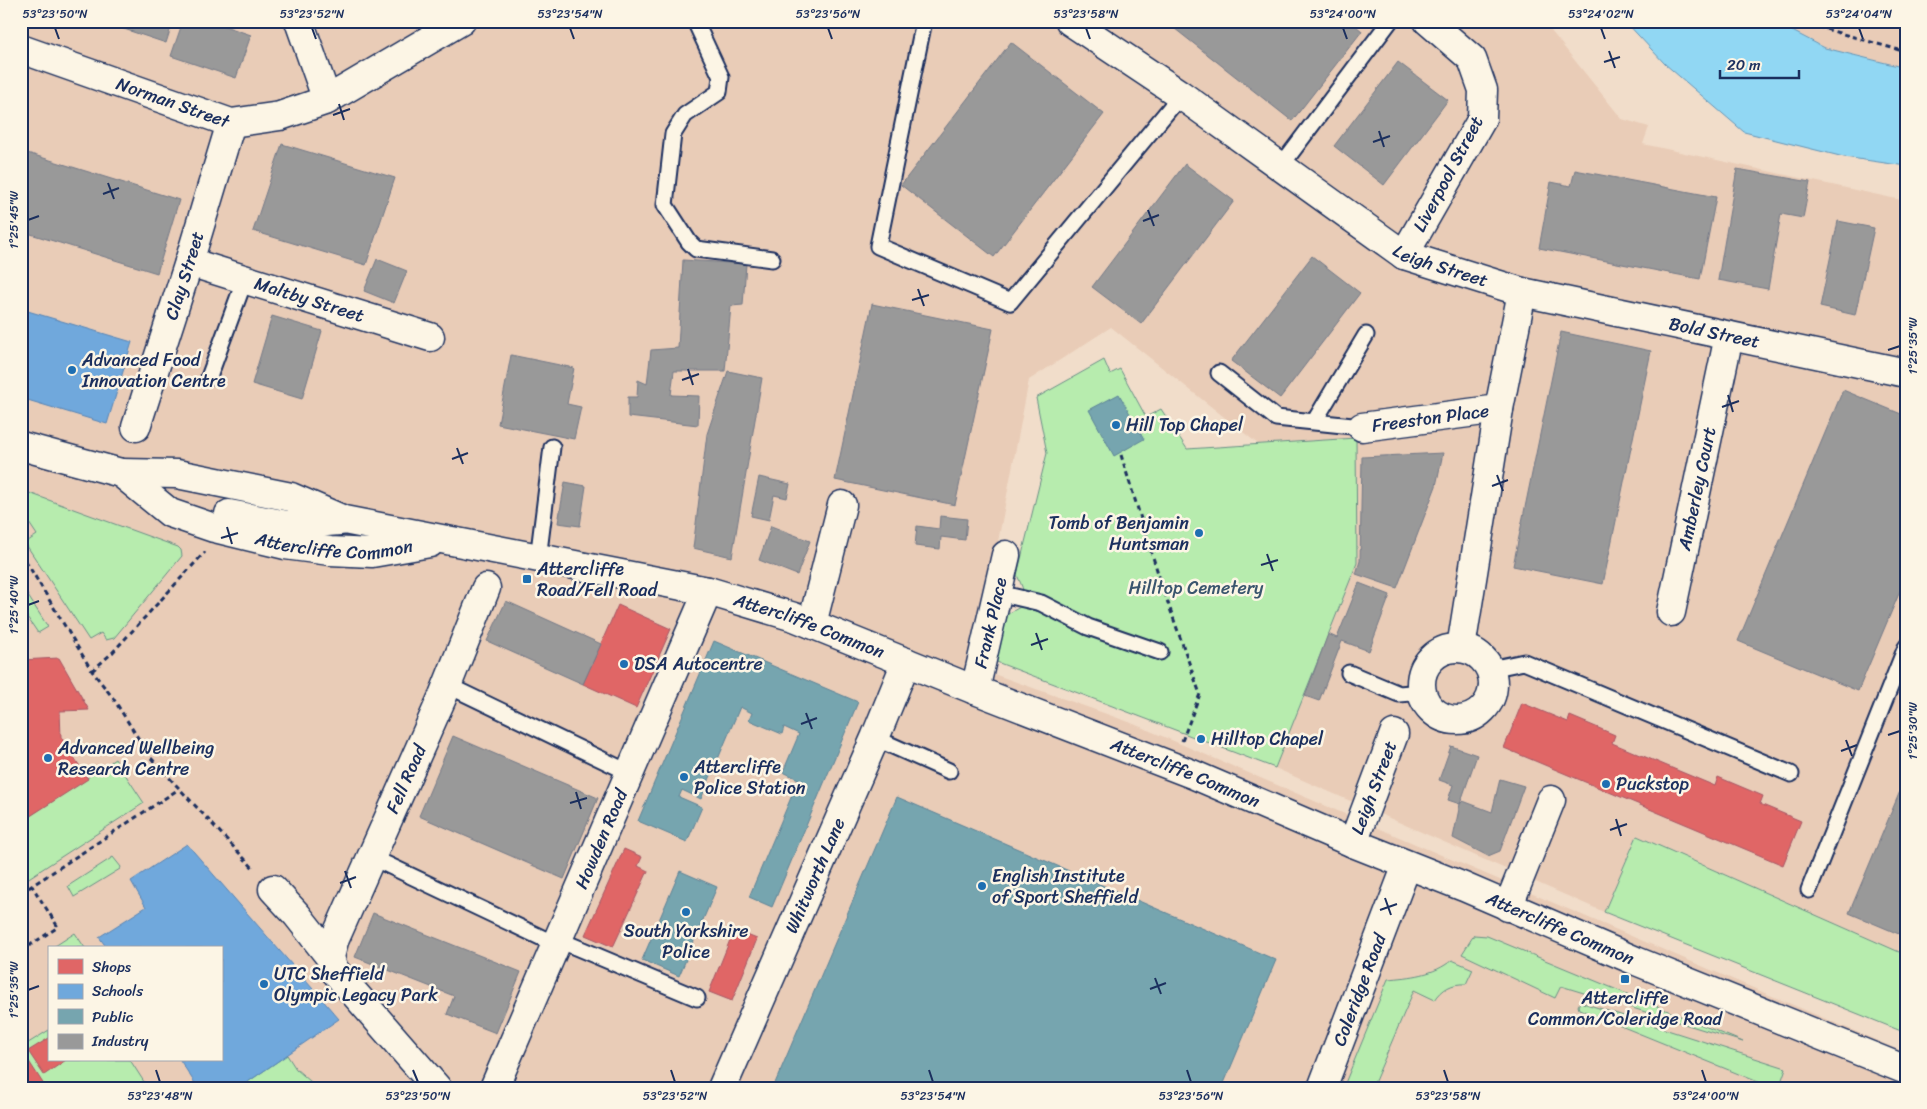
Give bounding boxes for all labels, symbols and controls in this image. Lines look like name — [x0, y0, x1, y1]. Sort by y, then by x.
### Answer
text: 53°23'50"N — [22, 3, 88, 25]
text: 53°23'52"N — [280, 3, 345, 25]
text: 53°23'54"N — [537, 3, 603, 25]
text: 53°23'56"N — [796, 3, 861, 25]
text: 53°23'58"N — [1054, 3, 1119, 25]
text: 53°24'00"N — [1310, 3, 1377, 25]
text: 53°24'02"N — [1568, 3, 1635, 25]
text: 53°24'04"N — [1826, 3, 1893, 25]
scale bar — [1720, 48, 1798, 80]
text: 20 m — [1727, 52, 1761, 78]
street label: Norman Street — [112, 68, 235, 137]
street label: Liverpool Street — [1404, 110, 1492, 238]
text: 1°25'45"W — [3, 190, 25, 249]
street label: Clay Street — [155, 227, 213, 324]
street label: Leigh Street — [1386, 236, 1492, 296]
street label: Maltby Street — [250, 267, 368, 332]
street label: Bold Street — [1666, 307, 1763, 358]
text: 1°25'35"W — [1902, 317, 1924, 375]
place label: Advanced Food Innovation Centre — [81, 344, 226, 397]
marker: Advanced Food Innovation Centre — [66, 364, 78, 376]
street label: Freeston Place — [1370, 394, 1491, 442]
place label: Hill Top Chapel — [1126, 409, 1244, 441]
marker: Hill Top Chapel — [1110, 419, 1122, 431]
street label: Amberley Court — [1668, 424, 1725, 554]
place label: Tomb of Benjamin Huntsman — [1049, 507, 1189, 560]
street label: Attercliffe Common — [251, 522, 416, 570]
marker: Tomb of Benjamin Huntsman — [1193, 527, 1205, 539]
place label: Attercliffe Road/Fell Road — [536, 553, 659, 606]
park label: Hilltop Cemetery — [1129, 572, 1264, 604]
marker: Attercliffe Road/Fell Road — [521, 573, 533, 585]
street label: Frank Place — [964, 574, 1016, 671]
text: 1°25'40"W — [3, 575, 25, 634]
street label: Attercliffe Common — [729, 583, 890, 668]
place label: DSA Autocentre — [634, 648, 763, 680]
marker: DSA Autocentre — [618, 658, 630, 670]
text: 1°25'30"W — [1902, 702, 1924, 760]
place label: Hilltop Chapel — [1211, 723, 1324, 755]
street label: Attercliffe Common — [1105, 728, 1265, 817]
place label: Advanced Wellbeing Research Centre — [57, 732, 214, 785]
marker: Hilltop Chapel — [1195, 733, 1207, 745]
street label: Leigh Street — [1342, 736, 1406, 839]
street label: Fell Road — [377, 738, 436, 819]
place label: Attercliffe Police Station — [693, 751, 806, 804]
marker: Advanced Wellbeing Research Centre — [42, 752, 54, 764]
place label: Puckstop — [1616, 768, 1690, 800]
marker: Attercliffe Police Station — [678, 771, 690, 783]
marker: Puckstop — [1600, 778, 1612, 790]
street label: Howden Road — [566, 783, 637, 894]
street label: Whitworth Lane — [776, 812, 854, 938]
place label: English Institute of Sport Sheffield — [992, 860, 1139, 913]
marker: English Institute of Sport Sheffield — [976, 880, 988, 892]
street label: Attercliffe Common — [1480, 882, 1640, 975]
marker: South Yorkshire Police — [680, 906, 692, 918]
place label: South Yorkshire Police — [623, 915, 749, 968]
street label: Coleridge Road — [1323, 927, 1396, 1051]
legend — [48, 946, 222, 1062]
text: Shops — [92, 954, 132, 980]
place label: UTC Sheffield Olympic Legacy Park — [274, 958, 438, 1011]
text: 1°25'35"W — [3, 961, 25, 1019]
marker: Attercliffe Common/Coleridge Road — [1619, 973, 1631, 985]
text: Schools — [92, 978, 143, 1004]
marker: UTC Sheffield Olympic Legacy Park — [258, 978, 270, 990]
place label: Attercliffe Common/Coleridge Road — [1528, 982, 1724, 1035]
text: Public — [92, 1004, 134, 1030]
text: Industry — [91, 1028, 149, 1054]
text: 53°23'48"N — [127, 1085, 193, 1107]
text: 53°23'50"N — [385, 1085, 451, 1107]
text: 53°23'52"N — [643, 1085, 708, 1107]
text: 53°23'54"N — [900, 1085, 966, 1107]
text: 53°23'56"N — [1159, 1085, 1224, 1107]
text: 53°23'58"N — [1416, 1085, 1481, 1107]
text: 53°24'00"N — [1673, 1085, 1740, 1107]

